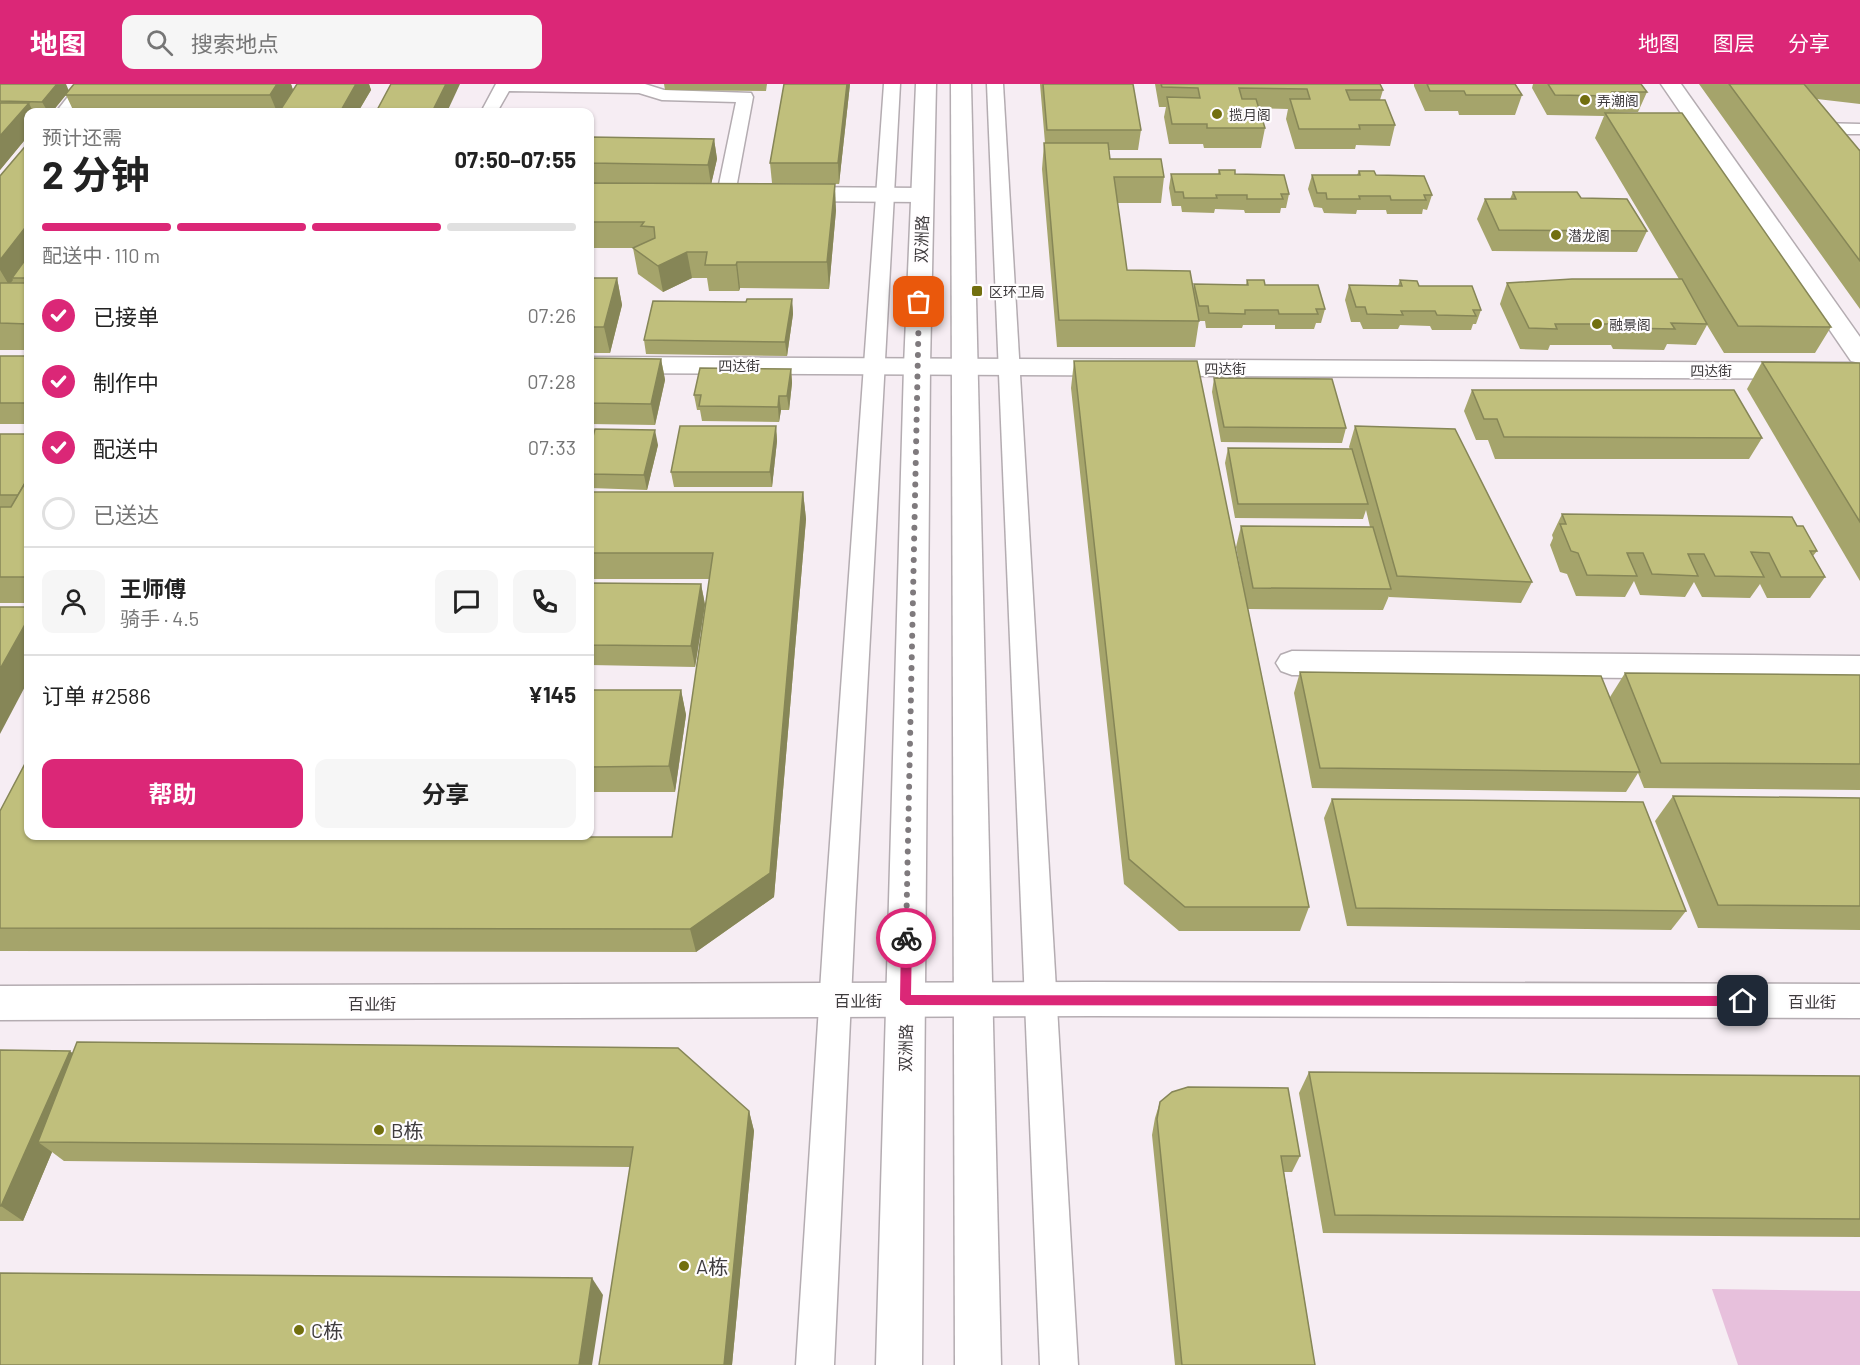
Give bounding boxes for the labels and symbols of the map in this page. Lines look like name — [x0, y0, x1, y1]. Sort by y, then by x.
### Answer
place label: 弄潮阁 — [1597, 92, 1639, 109]
marker: 弄潮阁 — [1578, 93, 1592, 107]
place label: 揽月阁 — [1229, 106, 1271, 123]
marker: 揽月阁 — [1210, 107, 1224, 121]
street label: 双洲路 — [911, 215, 931, 263]
place label: 潜龙阁 — [1568, 227, 1610, 244]
marker: 潜龙阁 — [1549, 228, 1563, 242]
pin — [893, 276, 944, 327]
place label: 区环卫局 — [989, 283, 1045, 300]
marker: 区环卫局 — [970, 284, 984, 298]
place label: 融景阁 — [1609, 316, 1651, 333]
marker: 融景阁 — [1590, 317, 1604, 331]
street label: 四达街 — [718, 357, 760, 374]
street label: 四达街 — [1204, 360, 1246, 377]
street label: 四达街 — [1690, 362, 1732, 379]
courier — [876, 908, 936, 968]
pin — [1717, 975, 1768, 1026]
street label: 百业街 — [834, 991, 882, 1010]
street label: 百业街 — [1788, 992, 1836, 1011]
street label: 百业街 — [348, 994, 396, 1013]
street label: 双洲路 — [895, 1024, 915, 1072]
place label: B栋 — [391, 1118, 424, 1142]
marker: B栋 — [372, 1123, 386, 1137]
place label: A栋 — [696, 1254, 728, 1278]
marker: A栋 — [677, 1259, 691, 1273]
place label: C栋 — [311, 1318, 343, 1342]
marker: C栋 — [292, 1323, 306, 1337]

